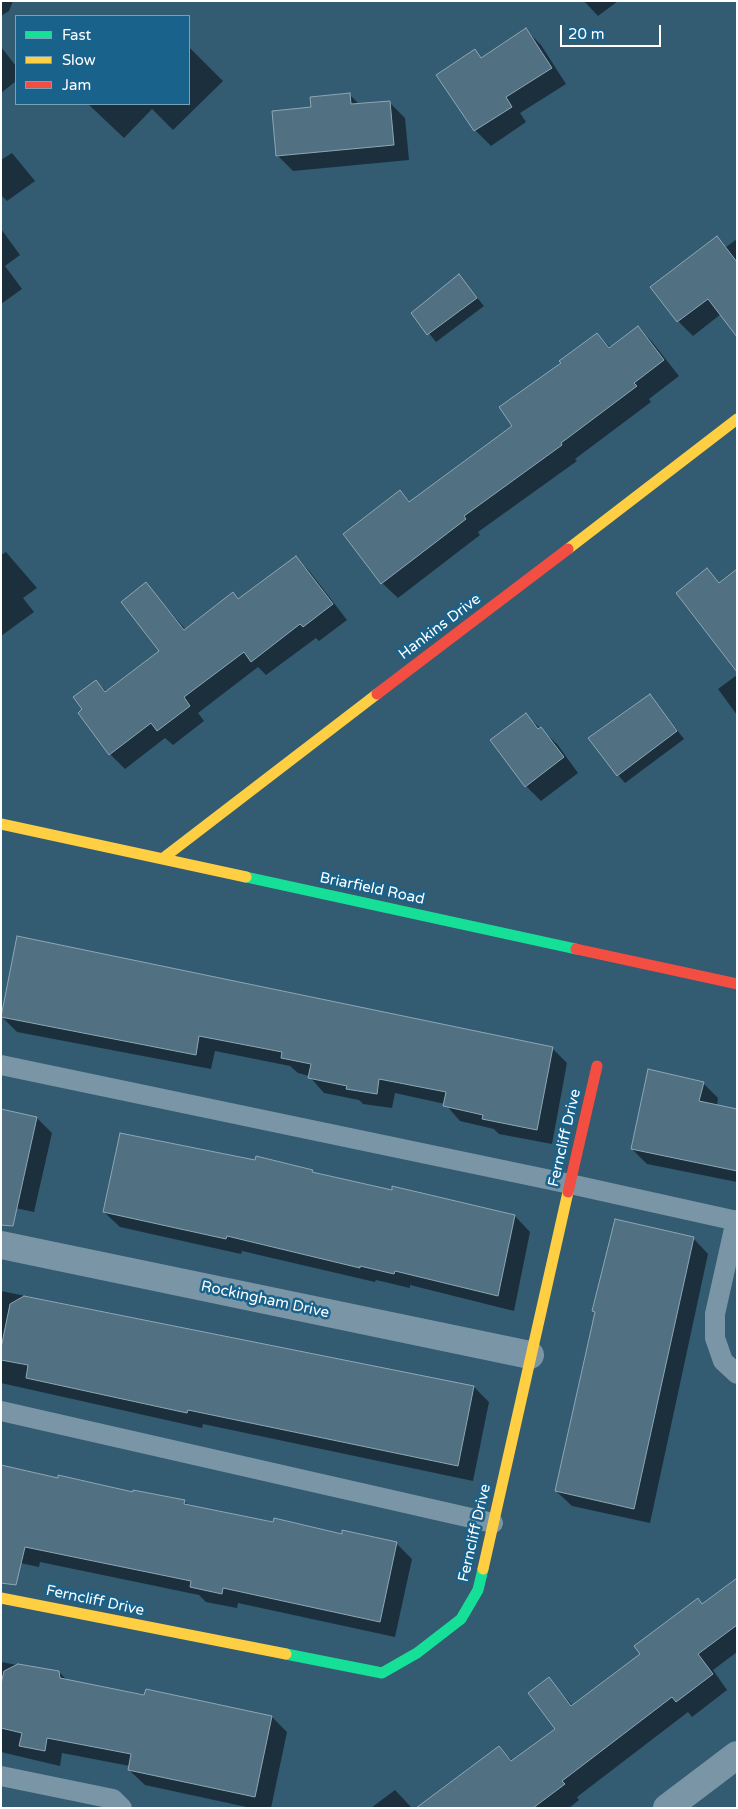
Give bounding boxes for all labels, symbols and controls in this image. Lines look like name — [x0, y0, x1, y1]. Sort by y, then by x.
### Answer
legend — [15, 15, 190, 105]
scale bar — [563, 15, 664, 47]
text: 20 m — [568, 25, 605, 43]
text: Fast — [62, 26, 91, 44]
text: Slow — [62, 51, 96, 69]
text: Jam — [62, 76, 91, 94]
street label: Hankins Drive — [395, 590, 485, 664]
street label: Briarfield Road — [318, 869, 426, 909]
street label: Ferncliff Drive — [545, 1087, 585, 1189]
street label: Rockingham Drive — [199, 1278, 331, 1322]
street label: Ferncliff Drive — [455, 1482, 495, 1584]
street label: Ferncliff Drive — [44, 1582, 146, 1620]

